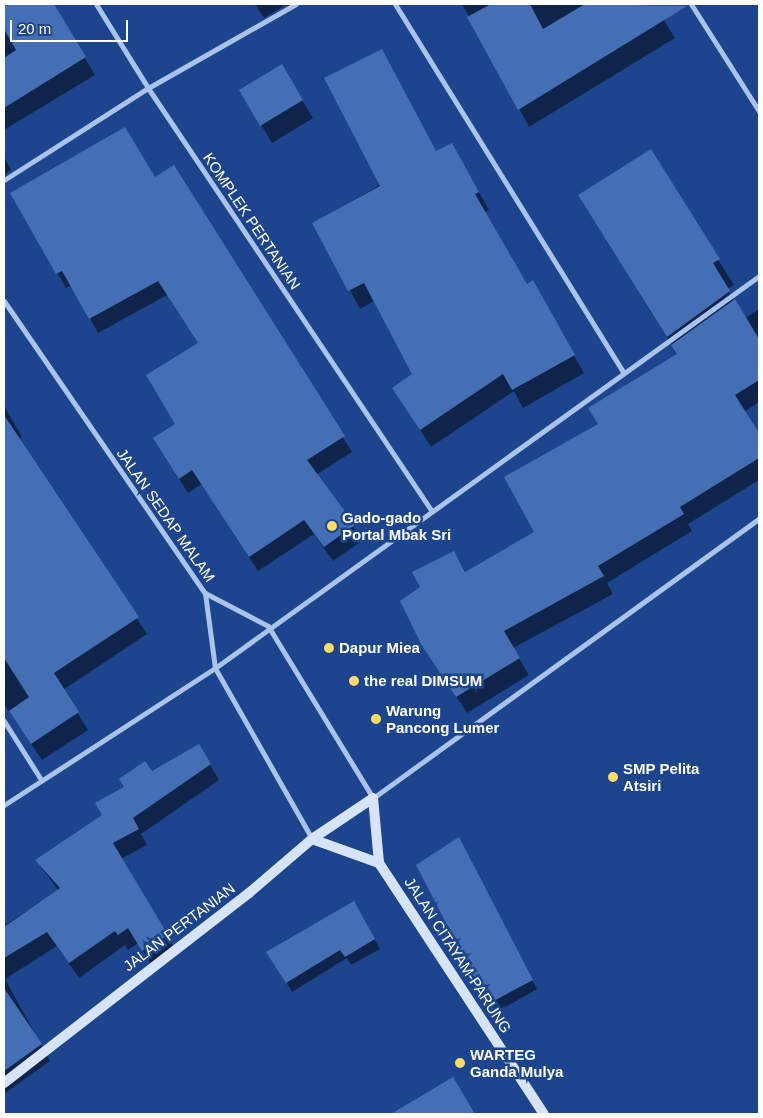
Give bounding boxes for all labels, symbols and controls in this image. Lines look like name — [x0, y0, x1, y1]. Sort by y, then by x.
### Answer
scale bar — [12, 10, 130, 42]
text: 20 m — [18, 20, 51, 37]
street label: KOMPLEK PERTANIAN — [199, 149, 305, 293]
street label: JALAN SEDAP MALAM — [113, 445, 219, 585]
place label: Gado-gado Portal Mbak Sri — [342, 508, 451, 543]
marker: Gado-gado Portal Mbak Sri — [326, 520, 338, 532]
place label: Dapur Miea — [339, 639, 420, 657]
marker: Dapur Miea — [323, 642, 335, 654]
place label: the real DIMSUM — [364, 672, 482, 690]
marker: the real DIMSUM — [348, 675, 360, 687]
place label: Warung Pancong Lumer — [386, 701, 499, 736]
marker: Warung Pancong Lumer — [370, 713, 382, 725]
place label: SMP Pelita Atsiri — [623, 759, 700, 794]
marker: SMP Pelita Atsiri — [607, 771, 619, 783]
street label: JALAN CITAYAM-PARUNG — [401, 874, 515, 1036]
street label: JALAN PERTANIAN — [120, 879, 238, 975]
place label: WARTEG Ganda Mulya — [470, 1045, 563, 1080]
marker: WARTEG Ganda Mulya — [454, 1057, 466, 1069]

